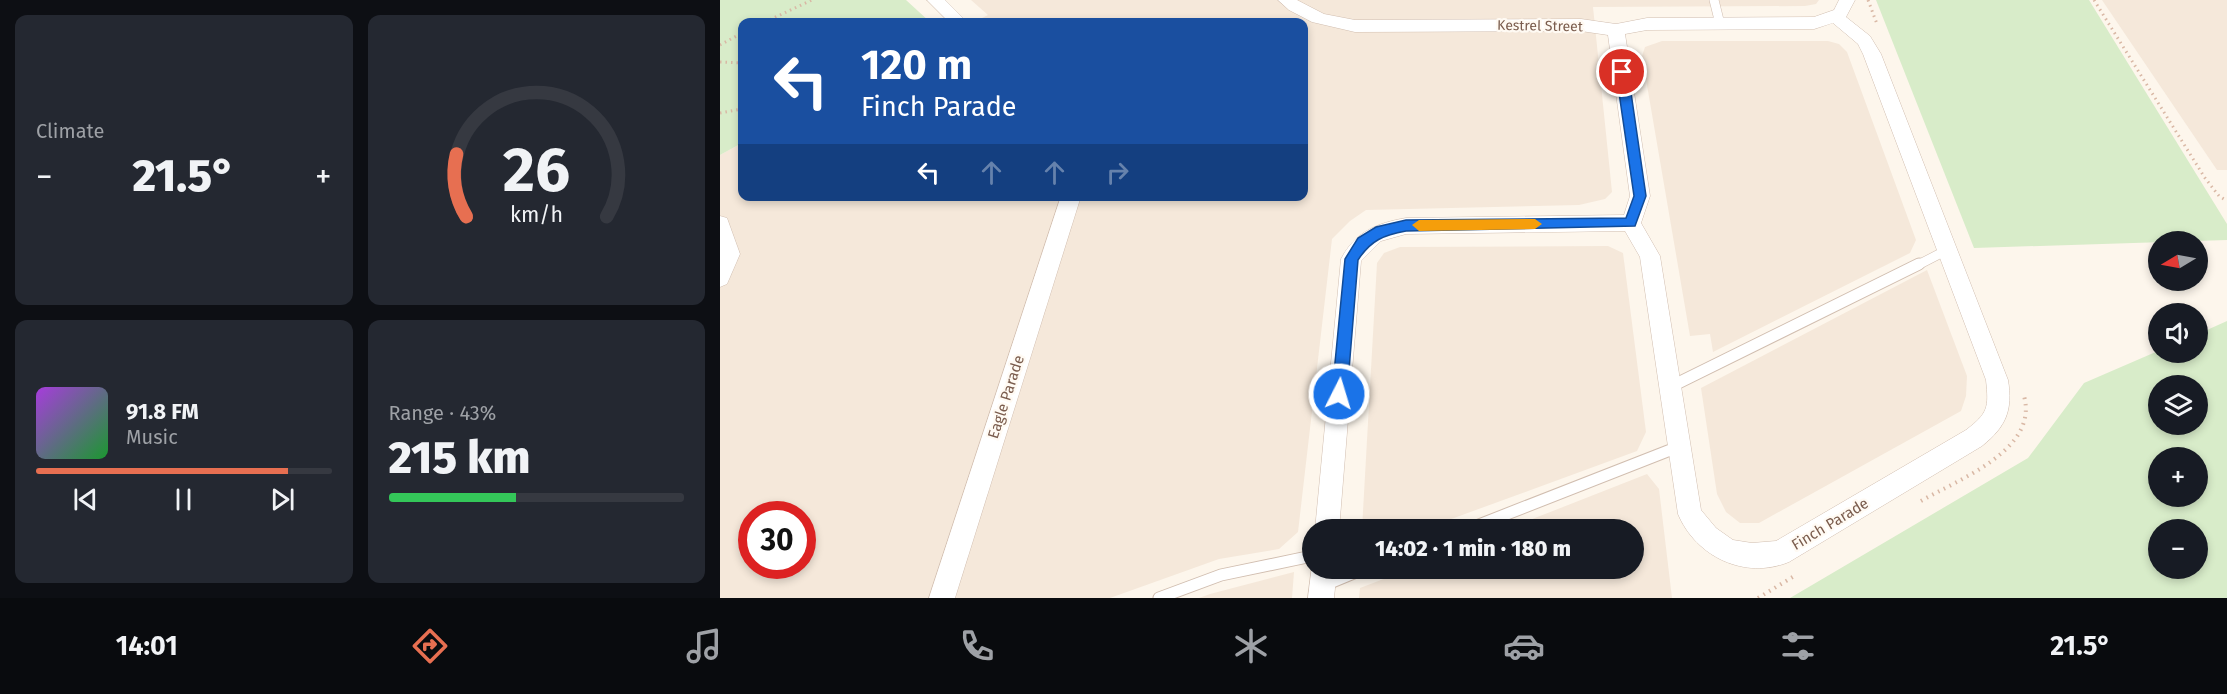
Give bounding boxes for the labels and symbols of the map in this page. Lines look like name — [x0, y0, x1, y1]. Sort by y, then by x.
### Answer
street label: Kestrel Street — [1497, 17, 1584, 35]
pin — [1596, 46, 1647, 97]
north arrow — [2148, 231, 2208, 291]
street label: Eagle Parade — [984, 353, 1028, 441]
position arrow — [1307, 362, 1371, 426]
street label: Finch Parade — [1788, 494, 1872, 554]
speed limit sign: 30 — [738, 501, 816, 579]

